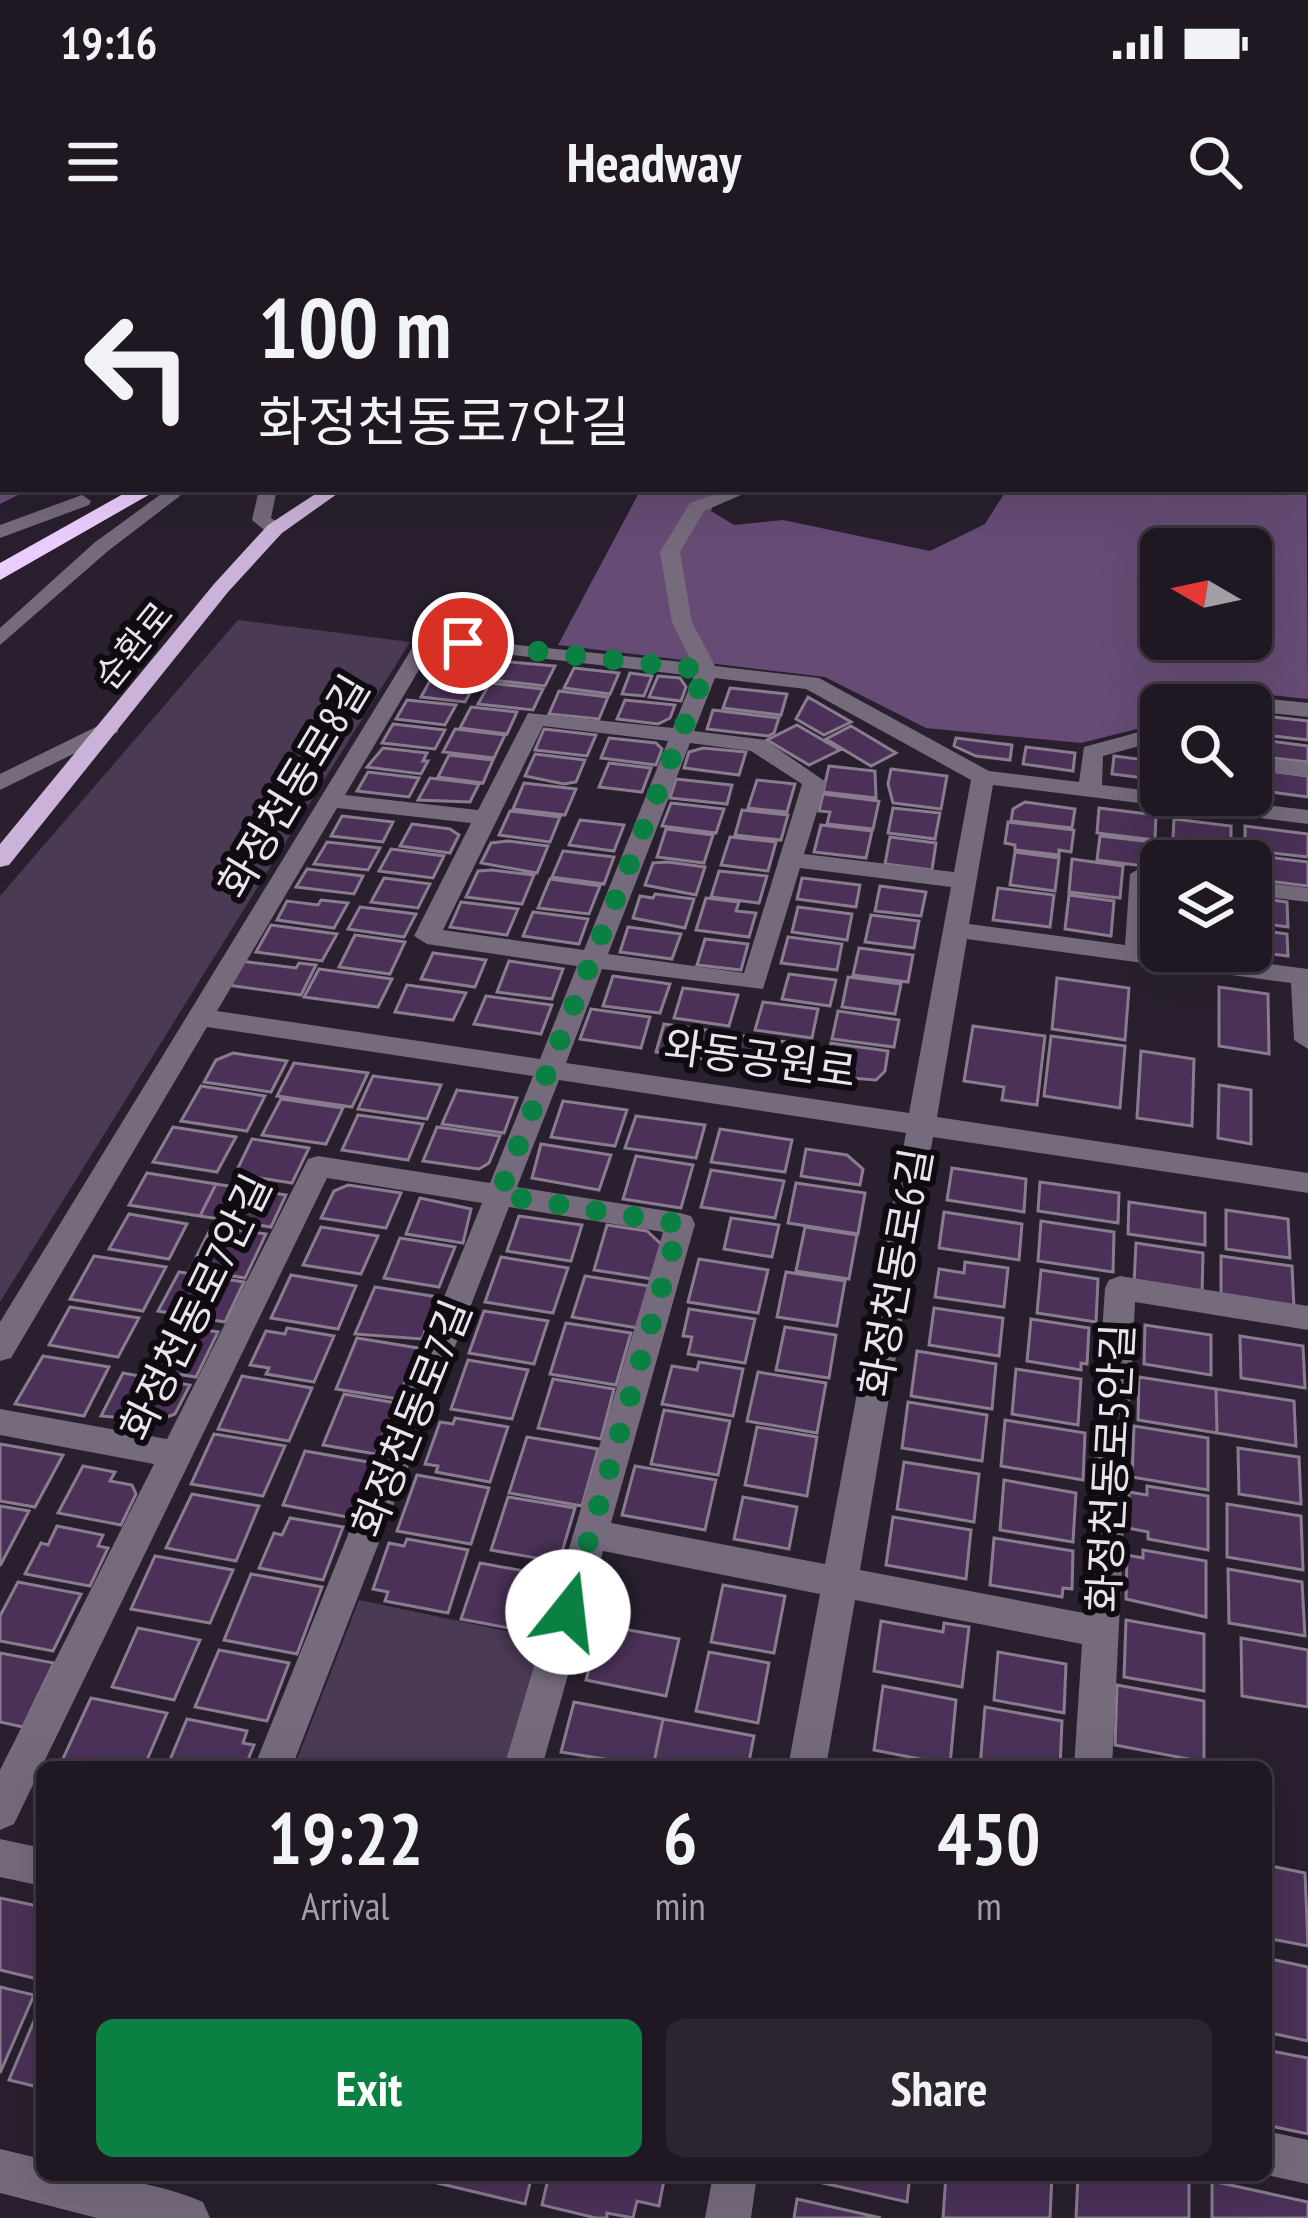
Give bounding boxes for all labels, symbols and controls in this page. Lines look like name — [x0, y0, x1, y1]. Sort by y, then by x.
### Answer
text: 19:16 — [60, 13, 157, 71]
text: Headway — [567, 127, 741, 197]
icon: menu — [60, 129, 126, 195]
icon: search — [1182, 129, 1248, 195]
text: 100 m — [258, 272, 451, 381]
icon: left — [60, 288, 216, 444]
text: 화정천동로7안길 — [258, 386, 630, 456]
north arrow — [1140, 528, 1272, 660]
map controls — [1140, 528, 1272, 972]
street label: 순환로 — [83, 592, 183, 698]
pin — [412, 592, 514, 694]
icon: arrive — [430, 610, 496, 676]
street label: 화정천동로8길 — [205, 664, 381, 908]
button: search — [1140, 684, 1272, 816]
button: layers — [1140, 840, 1272, 972]
street label: 와동공원로 — [661, 1017, 859, 1099]
street label: 화정천동로6길 — [846, 1144, 944, 1400]
street label: 화정천동로7안길 — [107, 1165, 283, 1449]
street label: 화정천동로7길 — [339, 1291, 483, 1545]
street label: 화정천동로5안길 — [1075, 1322, 1145, 1614]
position arrow — [505, 1549, 631, 1675]
text: 19:22 — [268, 1791, 423, 1884]
text: 6 — [663, 1791, 697, 1884]
text: 450 — [937, 1791, 1040, 1884]
text: Arrival — [301, 1880, 389, 1931]
text: min — [655, 1880, 706, 1931]
text: m — [976, 1880, 1002, 1931]
button: Exit — [96, 2019, 642, 2157]
button: Share — [666, 2019, 1212, 2157]

